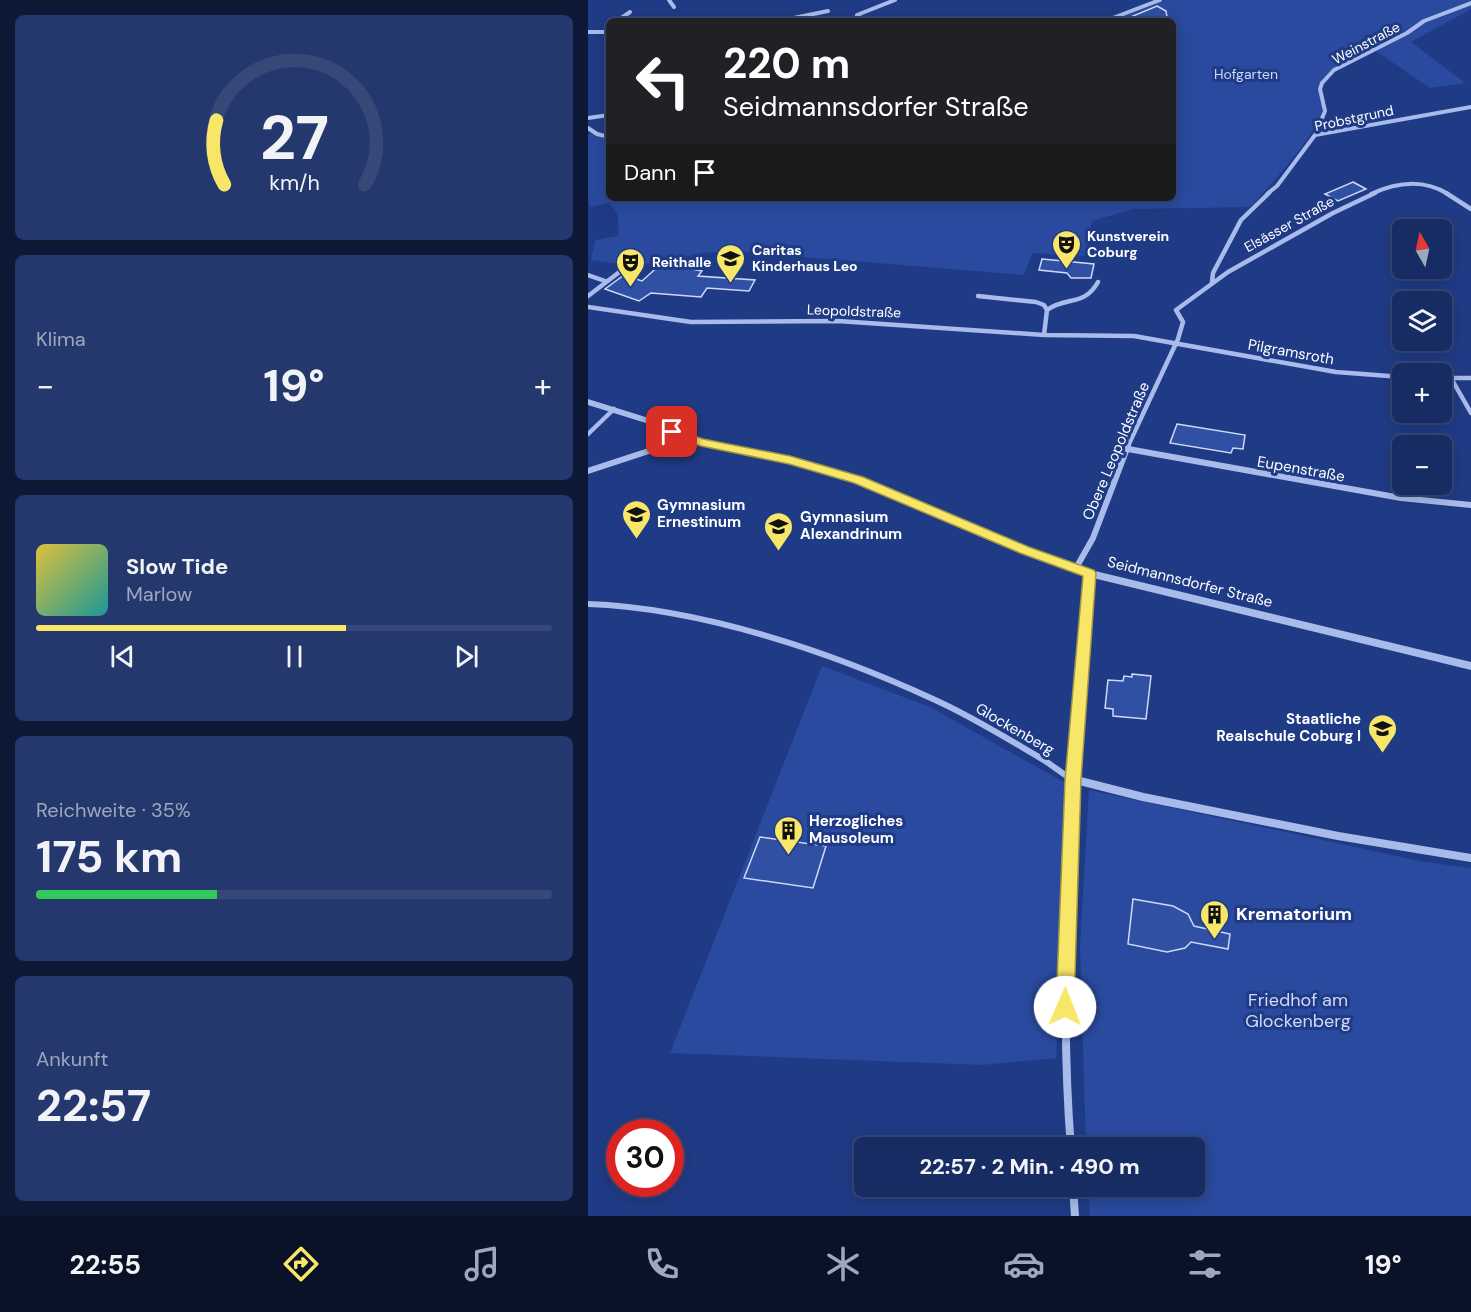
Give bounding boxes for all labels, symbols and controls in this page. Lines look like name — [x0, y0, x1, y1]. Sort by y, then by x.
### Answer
street label: Weinstraße — [1329, 18, 1403, 68]
text: 220 m — [723, 36, 850, 91]
icon: left — [624, 42, 702, 120]
park label: Hofgarten — [1214, 65, 1278, 83]
text: Seidmannsdorfer Straße — [723, 89, 1029, 124]
text: 27 — [259, 97, 329, 178]
street label: Probstgrund — [1313, 101, 1395, 135]
icon: arrive — [688, 156, 721, 189]
text: Dann — [624, 158, 676, 187]
text: km/h — [269, 169, 319, 197]
street label: Elsässer Straße — [1241, 192, 1337, 256]
north arrow — [1392, 219, 1452, 279]
map controls — [1392, 219, 1452, 495]
place label: Kunstverein Coburg — [1087, 227, 1169, 261]
theatre icon: Kunstverein Coburg — [1050, 228, 1082, 270]
place label: Caritas Kinderhaus Leo — [752, 241, 858, 275]
school or university icon: Caritas Kinderhaus Leo — [715, 242, 747, 284]
theatre icon: Reithalle — [615, 246, 647, 288]
place label: Reithalle — [652, 253, 712, 271]
button: layers — [1392, 291, 1452, 351]
street label: Leopoldstraße — [807, 300, 901, 322]
text: Klima — [36, 326, 86, 352]
street label: Pilgramsroth — [1246, 335, 1336, 369]
text: 19° — [263, 356, 325, 415]
button: + — [1392, 363, 1452, 423]
text: − — [36, 364, 54, 407]
text: + — [534, 364, 552, 407]
street label: Obere Leopoldstraße — [1078, 379, 1154, 523]
pin — [646, 406, 697, 457]
icon: arrive — [655, 415, 688, 448]
button: − — [1392, 435, 1452, 495]
street label: Eupenstraße — [1256, 451, 1346, 487]
place label: Gymnasium Ernestinum — [657, 495, 745, 532]
school or university icon: Gymnasium Ernestinum — [620, 498, 652, 540]
place label: Gymnasium Alexandrinum — [800, 507, 902, 544]
school or university icon: Gymnasium Alexandrinum — [763, 510, 795, 552]
text: Slow Tide — [126, 552, 228, 581]
street label: Seidmannsdorfer Straße — [1105, 552, 1275, 612]
text: Marlow — [126, 581, 192, 607]
icon: previous — [106, 640, 139, 673]
icon: pause — [278, 640, 311, 673]
icon: next — [450, 640, 483, 673]
street label: Glockenberg — [972, 698, 1058, 760]
place label: Staatliche Realschule Coburg I — [1216, 709, 1361, 746]
school or university icon: Staatliche Realschule Coburg I — [1366, 712, 1398, 754]
text: Reichweite · 35% — [36, 797, 191, 823]
place label: Herzogliches Mausoleum — [809, 811, 903, 848]
building icon: Herzogliches Mausoleum — [772, 814, 804, 856]
text: 175 km — [36, 827, 182, 886]
building icon: Krematorium — [1199, 898, 1231, 940]
place label: Krematorium — [1236, 902, 1352, 926]
position arrow — [1033, 975, 1097, 1039]
park label: Friedhof am Glockenberg — [1245, 988, 1351, 1033]
text: Ankunft — [36, 1046, 108, 1072]
text: 22:57 — [36, 1076, 151, 1135]
speed limit sign: 30 — [606, 1119, 684, 1197]
text: 22:57 · 2 Min. · 490 m — [919, 1152, 1140, 1181]
icon: directions — [280, 1243, 322, 1285]
icon: music — [461, 1243, 503, 1285]
icon: phone — [641, 1243, 683, 1285]
icon: climate — [822, 1243, 864, 1285]
icon: car — [1003, 1243, 1045, 1285]
icon: filters — [1184, 1243, 1226, 1285]
text: 22:55 — [69, 1247, 141, 1282]
text: 19° — [1365, 1247, 1401, 1282]

